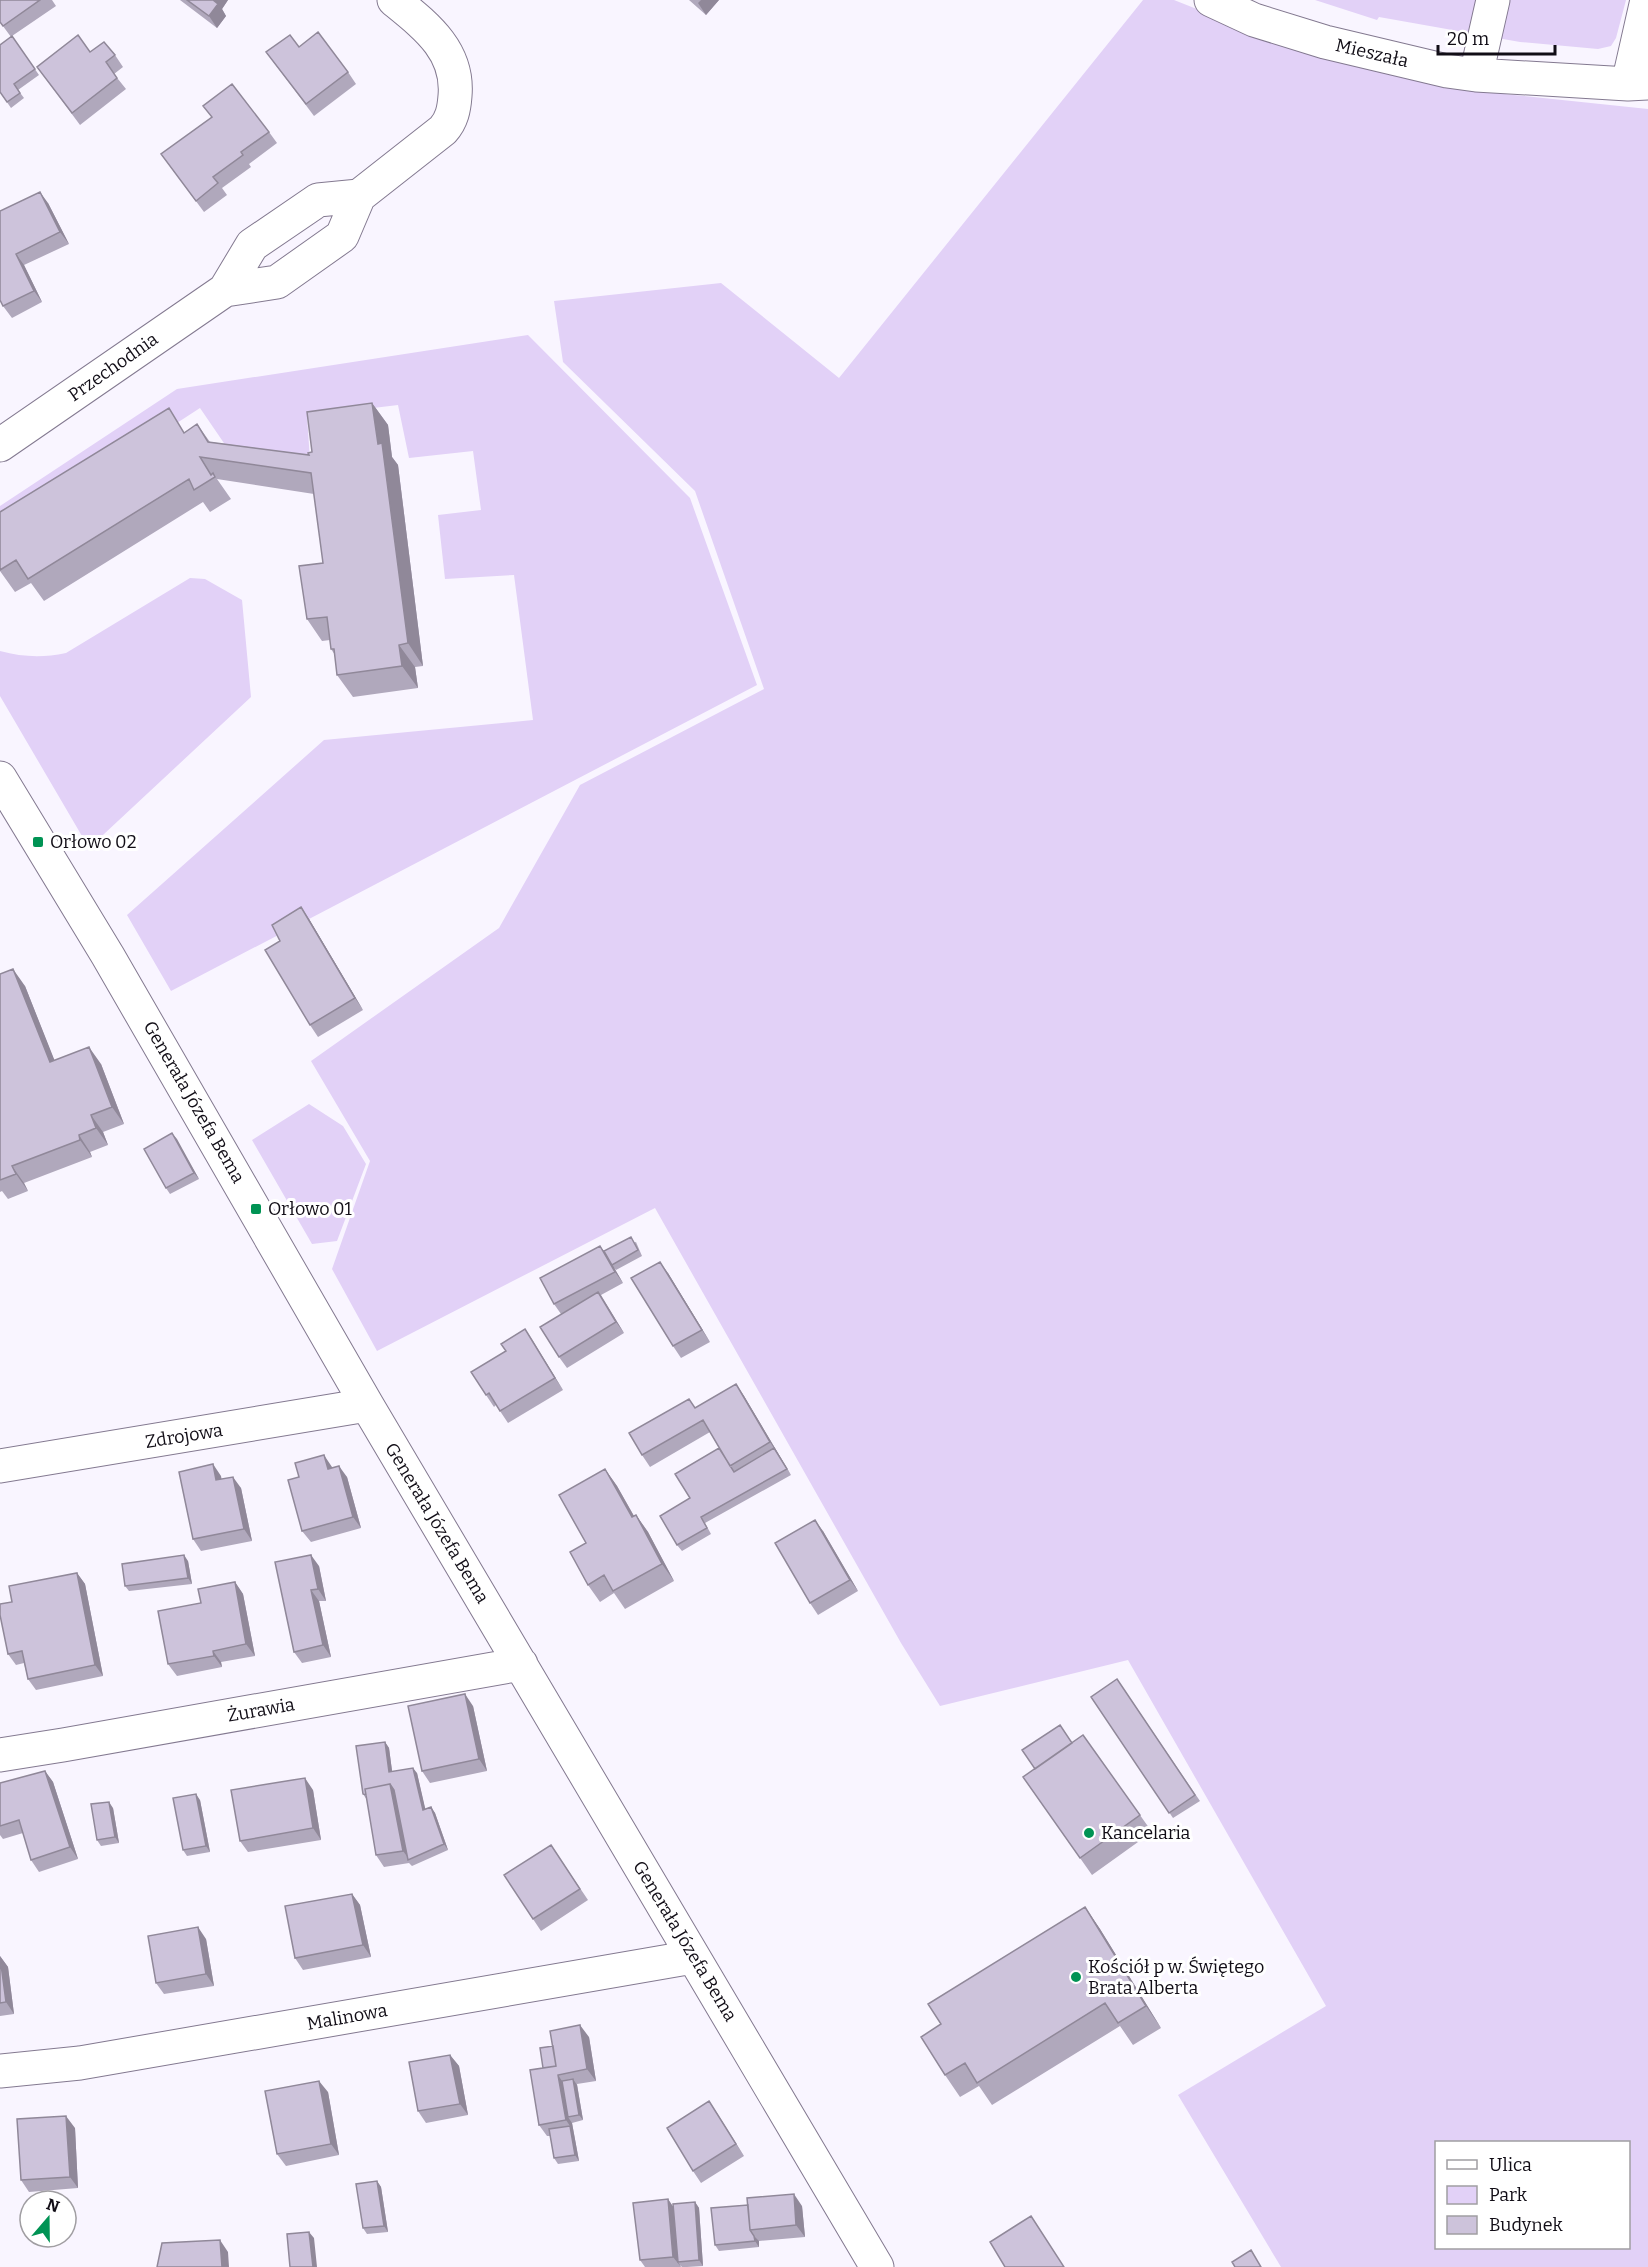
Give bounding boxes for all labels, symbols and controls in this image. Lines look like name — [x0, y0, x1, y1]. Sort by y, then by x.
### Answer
scale bar — [1438, 18, 1555, 56]
text: 20 m — [1447, 28, 1489, 50]
street label: Mieszała — [1333, 34, 1411, 72]
street label: Przechodnia — [64, 328, 162, 406]
place label: Orłowo 02 — [50, 831, 136, 853]
marker: Orłowo 02 — [31, 835, 45, 849]
street label: Generała Józefa Bema — [139, 1017, 249, 1187]
place label: Orłowo 01 — [268, 1198, 353, 1220]
marker: Orłowo 01 — [249, 1202, 263, 1216]
street label: Zdrojowa — [144, 1419, 224, 1453]
street label: Generała Józefa Bema — [380, 1439, 494, 1607]
street label: Żurawia — [226, 1693, 296, 1727]
place label: Kancelaria — [1101, 1822, 1191, 1844]
marker: Kancelaria — [1082, 1826, 1096, 1840]
street label: Generała Józefa Bema — [628, 1857, 742, 2025]
place label: Kościół p w. Świętego Brata Alberta — [1088, 1956, 1264, 1999]
marker: Kościół p w. Świętego Brata Alberta — [1069, 1970, 1083, 1984]
street label: Malinowa — [305, 1999, 389, 2035]
legend — [1435, 2141, 1630, 2249]
text: Ulica — [1489, 2154, 1532, 2176]
text: Park — [1489, 2184, 1528, 2206]
north arrow — [18, 2189, 78, 2249]
text: N — [44, 2194, 62, 2216]
text: Budynek — [1489, 2214, 1564, 2236]

